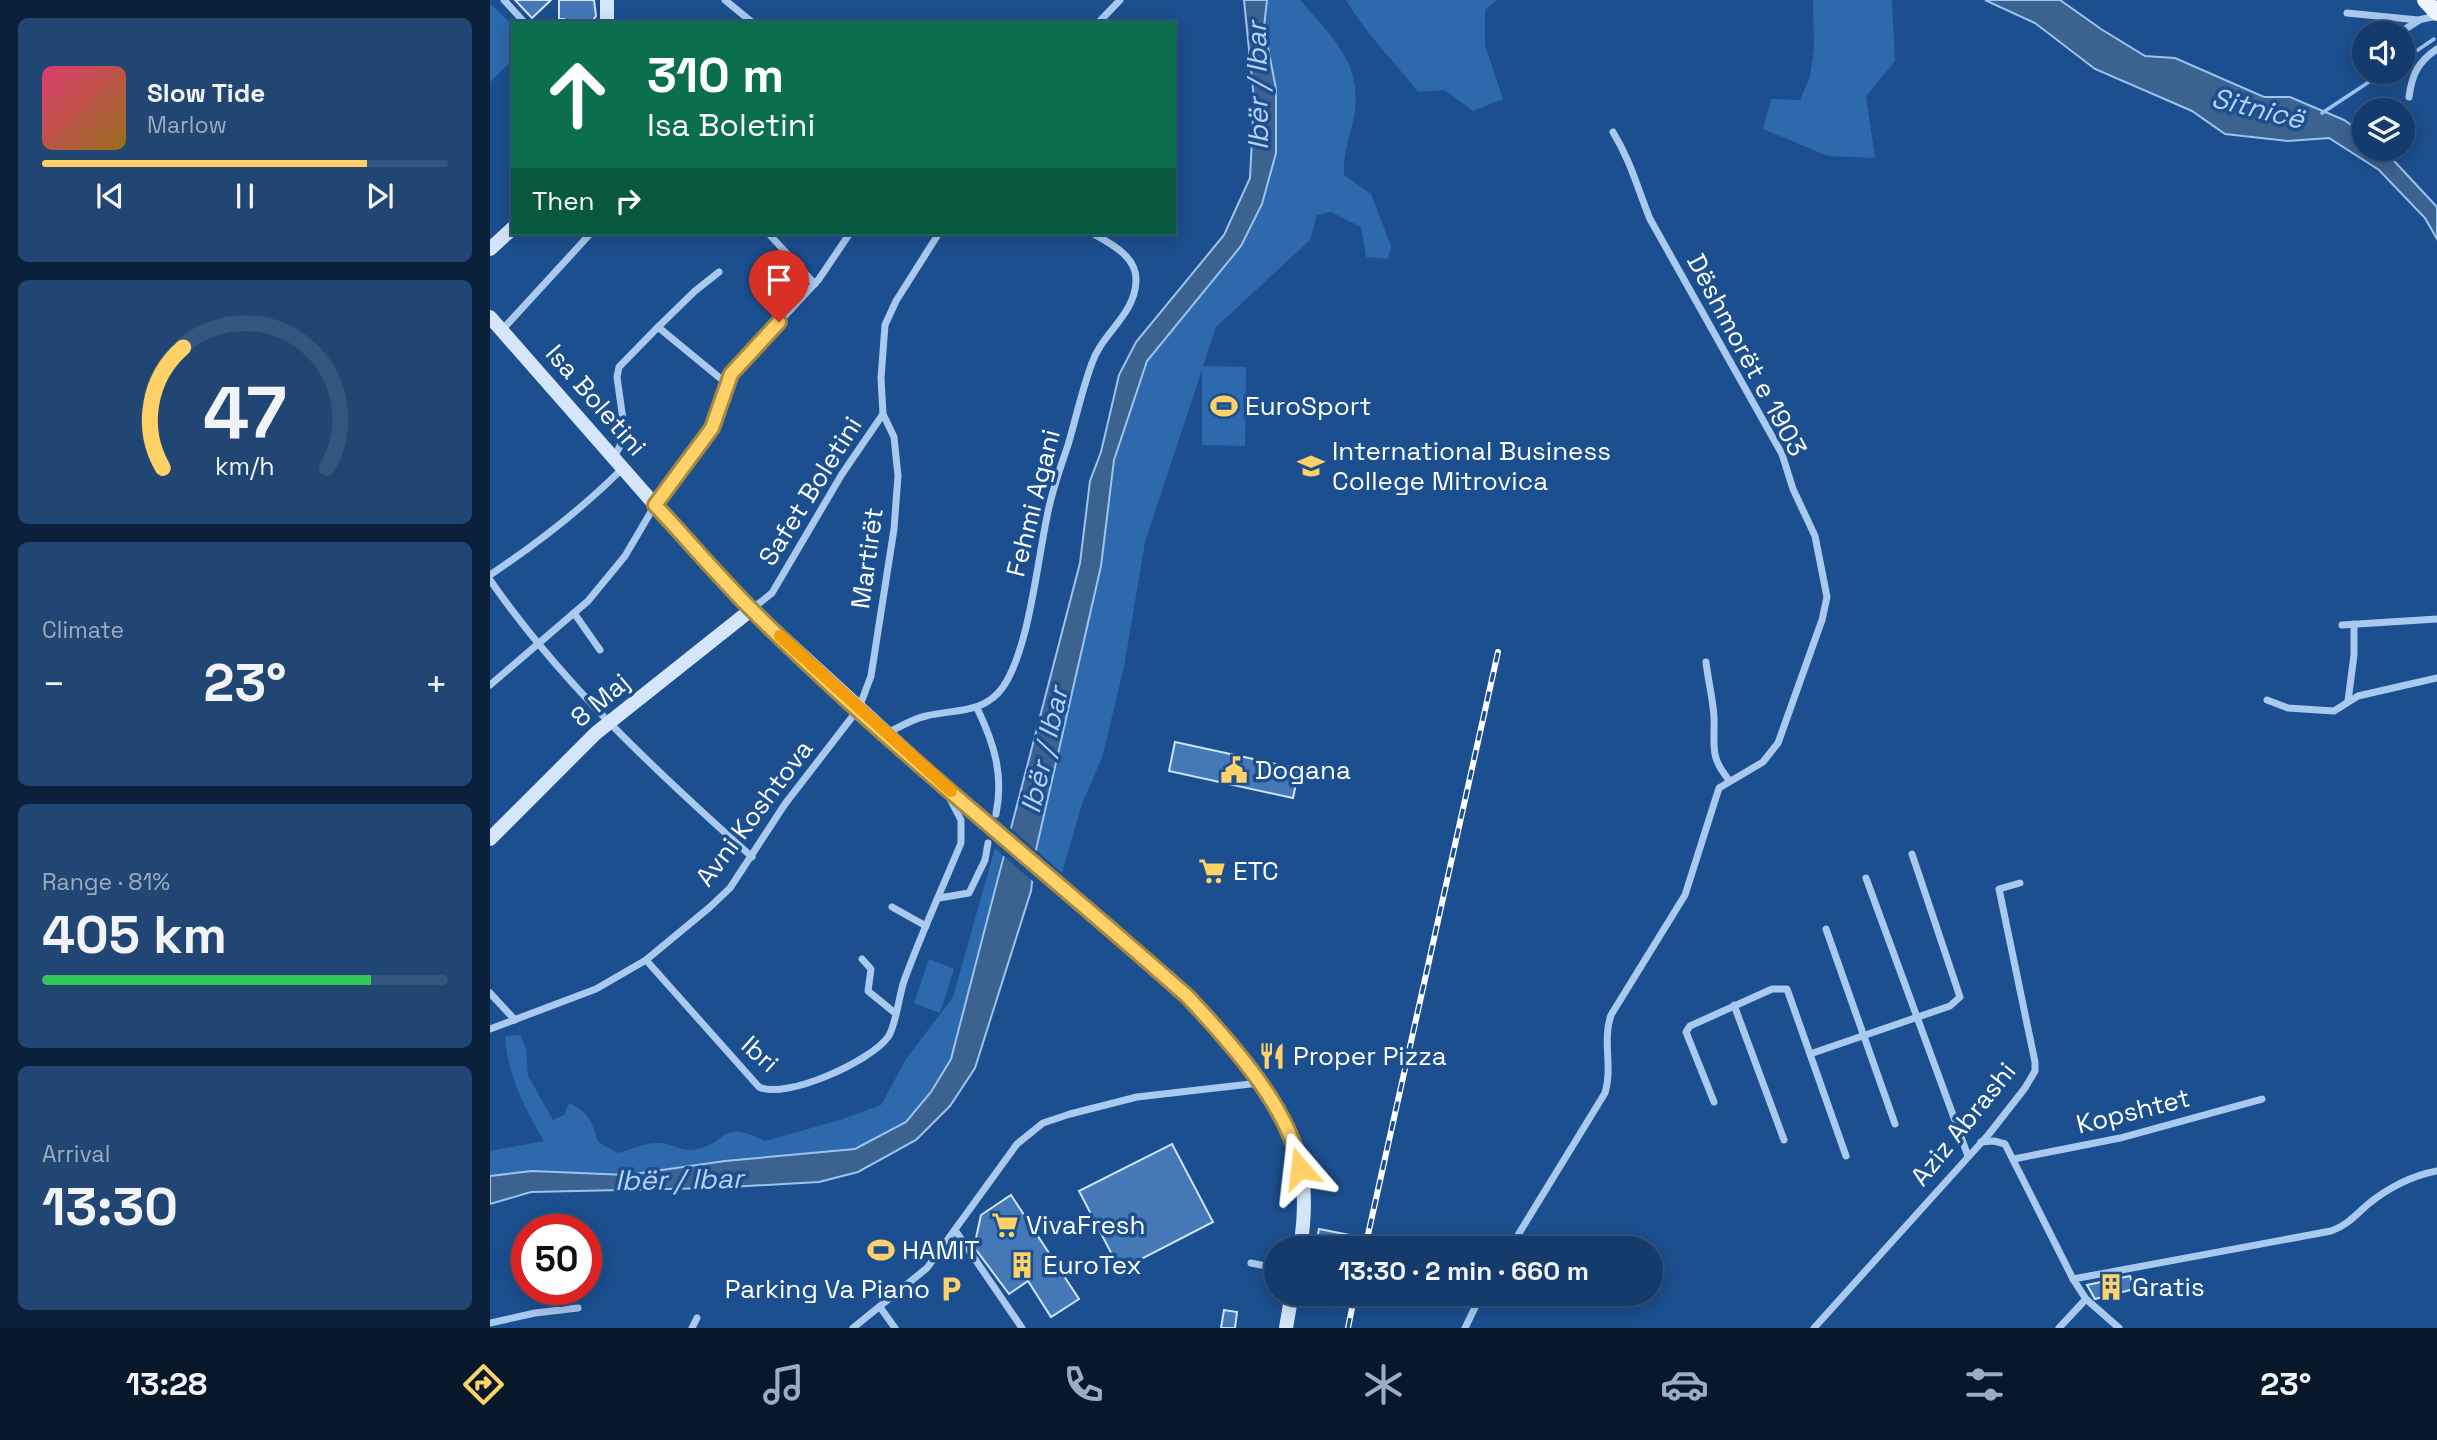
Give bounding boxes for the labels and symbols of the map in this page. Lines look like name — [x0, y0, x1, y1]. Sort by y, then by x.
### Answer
water label: Ibër / Ibar — [1238, 18, 1276, 150]
water label: Sitnicë — [2208, 79, 2309, 137]
street label: Dëshmorët e 1903 — [1679, 248, 1815, 462]
pin — [749, 250, 809, 322]
street label: Isa Boletini — [538, 337, 654, 463]
place label: EuroSport — [1245, 389, 1371, 423]
sports icon: EuroSport — [1209, 391, 1239, 421]
street label: Safet Boletini — [751, 410, 869, 572]
street label: Fehmi Agani — [998, 426, 1068, 580]
place label: International Business College Mitrovica — [1332, 434, 1611, 498]
school or university icon: International Business College Mitrovica — [1296, 451, 1326, 481]
street label: Martirët — [843, 505, 891, 611]
street label: 8 Maj — [564, 666, 636, 734]
water label: Ibër / Ibar — [1012, 680, 1077, 817]
street label: Avni Koshtova — [688, 733, 820, 893]
place label: Dogana — [1255, 753, 1351, 787]
public building icon: Dogana — [1219, 755, 1249, 785]
place label: ETC — [1233, 854, 1279, 888]
supermarket icon: ETC — [1197, 856, 1227, 886]
street label: Ibri — [734, 1028, 786, 1080]
place label: Proper Pizza — [1293, 1039, 1447, 1073]
restaurant icon: Proper Pizza — [1257, 1041, 1287, 1071]
street label: Aziz Abrashi — [1903, 1055, 2023, 1193]
street label: Kopshtet — [2073, 1081, 2193, 1141]
position arrow — [1263, 1131, 1337, 1205]
water label: Ibër / Ibar — [615, 1160, 747, 1198]
place label: VivaFresh — [1026, 1208, 1145, 1242]
supermarket icon: VivaFresh — [990, 1210, 1020, 1240]
speed limit sign: 50 — [511, 1214, 602, 1305]
place label: HAMIT — [902, 1233, 980, 1267]
sports icon: HAMIT — [866, 1235, 896, 1265]
place label: EuroTex — [1043, 1248, 1142, 1282]
building icon: EuroTex — [1007, 1250, 1037, 1280]
place label: Gratis — [2132, 1270, 2205, 1304]
place label: Parking Va Piano — [725, 1272, 930, 1306]
building icon: Gratis — [2096, 1272, 2126, 1302]
parking icon: Parking Va Piano — [936, 1274, 966, 1304]

